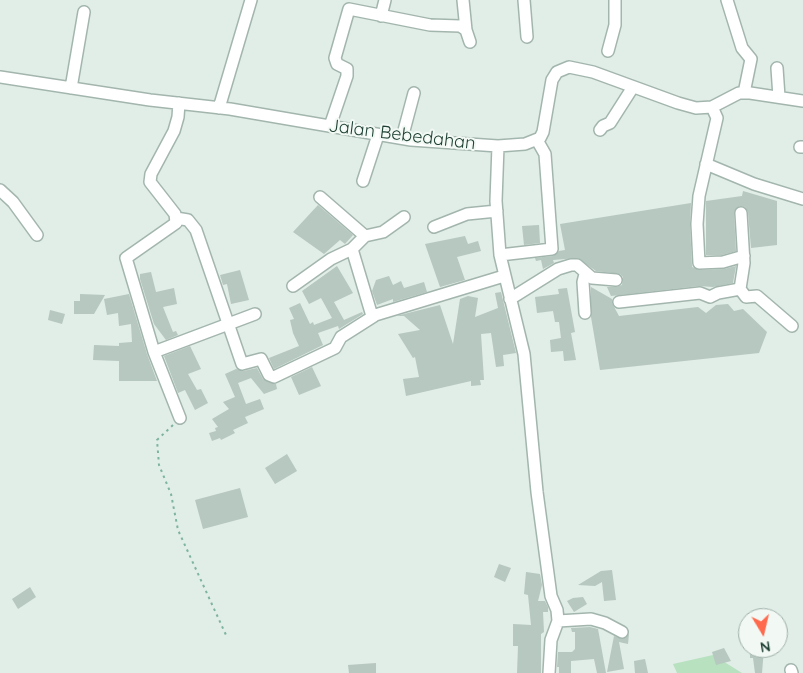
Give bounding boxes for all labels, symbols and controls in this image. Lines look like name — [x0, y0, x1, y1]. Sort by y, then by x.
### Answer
street label: Jalan Bebedahan — [327, 115, 477, 155]
north arrow — [738, 608, 788, 658]
text: N — [759, 637, 772, 657]

